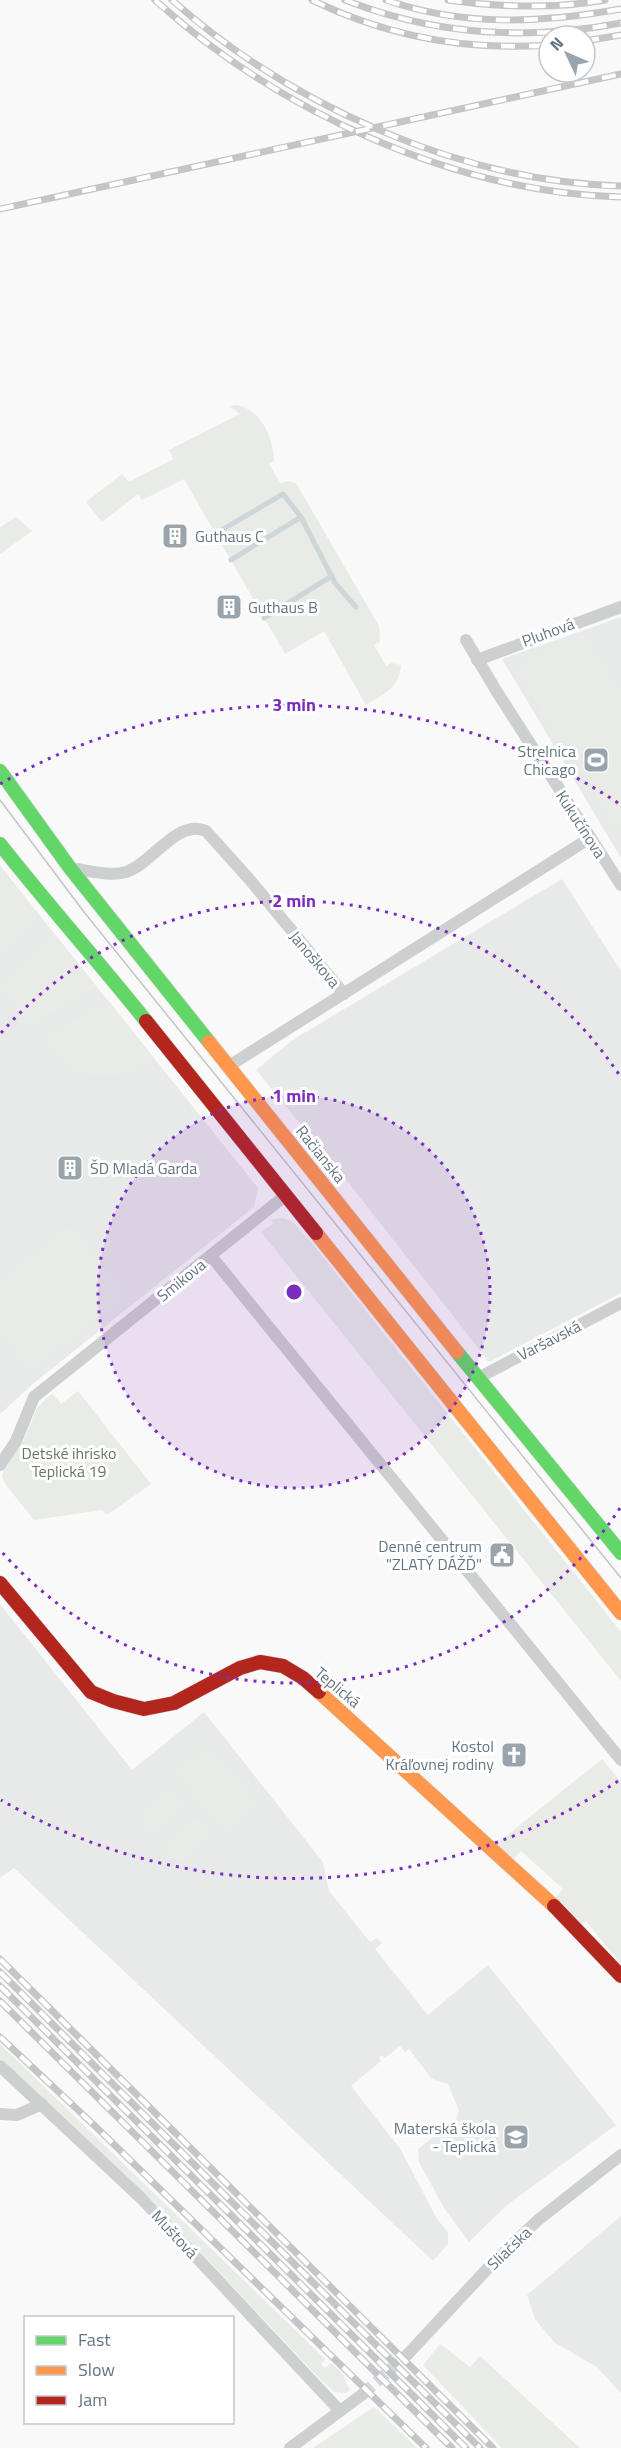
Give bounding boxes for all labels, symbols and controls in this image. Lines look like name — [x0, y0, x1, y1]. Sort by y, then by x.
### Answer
north arrow — [537, 24, 597, 84]
text: N — [544, 31, 569, 56]
building icon: Guthaus C — [160, 521, 190, 551]
place label: Guthaus C — [195, 524, 264, 548]
building icon: Guthaus B — [214, 592, 244, 622]
place label: Guthaus B — [248, 595, 318, 619]
street label: Pluhová — [518, 611, 578, 653]
text: 3 min — [272, 691, 316, 718]
place label: Strelnica Chicago — [518, 739, 576, 781]
sports icon: Strelnica Chicago — [581, 745, 611, 775]
street label: Kukučínova — [550, 785, 612, 863]
text: 2 min — [272, 887, 316, 914]
street label: Janoškova — [284, 925, 346, 993]
text: 1 min — [272, 1082, 316, 1109]
street label: Račianska — [290, 1120, 352, 1188]
building icon: ŠD Mladá Garda — [55, 1153, 85, 1183]
place label: ŠD Mladá Garda — [90, 1156, 197, 1180]
street label: Smikova — [151, 1253, 211, 1307]
centre of rings — [284, 1282, 304, 1302]
street label: Varšavská — [513, 1314, 585, 1366]
park label: Detské ihrisko Teplická 19 — [22, 1441, 116, 1483]
place label: Denné centrum "ZLATÝ DÁŽĎ" — [378, 1534, 482, 1576]
public building icon: Denné centrum "ZLATÝ DÁŽĎ" — [487, 1540, 517, 1570]
street label: Teplická — [310, 1661, 366, 1713]
place label: Kostol Kráľovnej rodiny — [385, 1734, 494, 1776]
church icon: Kostol Kráľovnej rodiny — [499, 1740, 529, 1770]
place label: Materská škola - Teplická — [394, 2116, 496, 2158]
school or university icon: Materská škola - Teplická — [501, 2122, 531, 2152]
street label: Muštová — [146, 2204, 204, 2264]
street label: Sliačska — [481, 2221, 537, 2275]
legend — [24, 2316, 234, 2424]
text: Fast — [78, 2326, 111, 2353]
text: Slow — [78, 2356, 115, 2383]
text: Jam — [78, 2386, 107, 2413]

